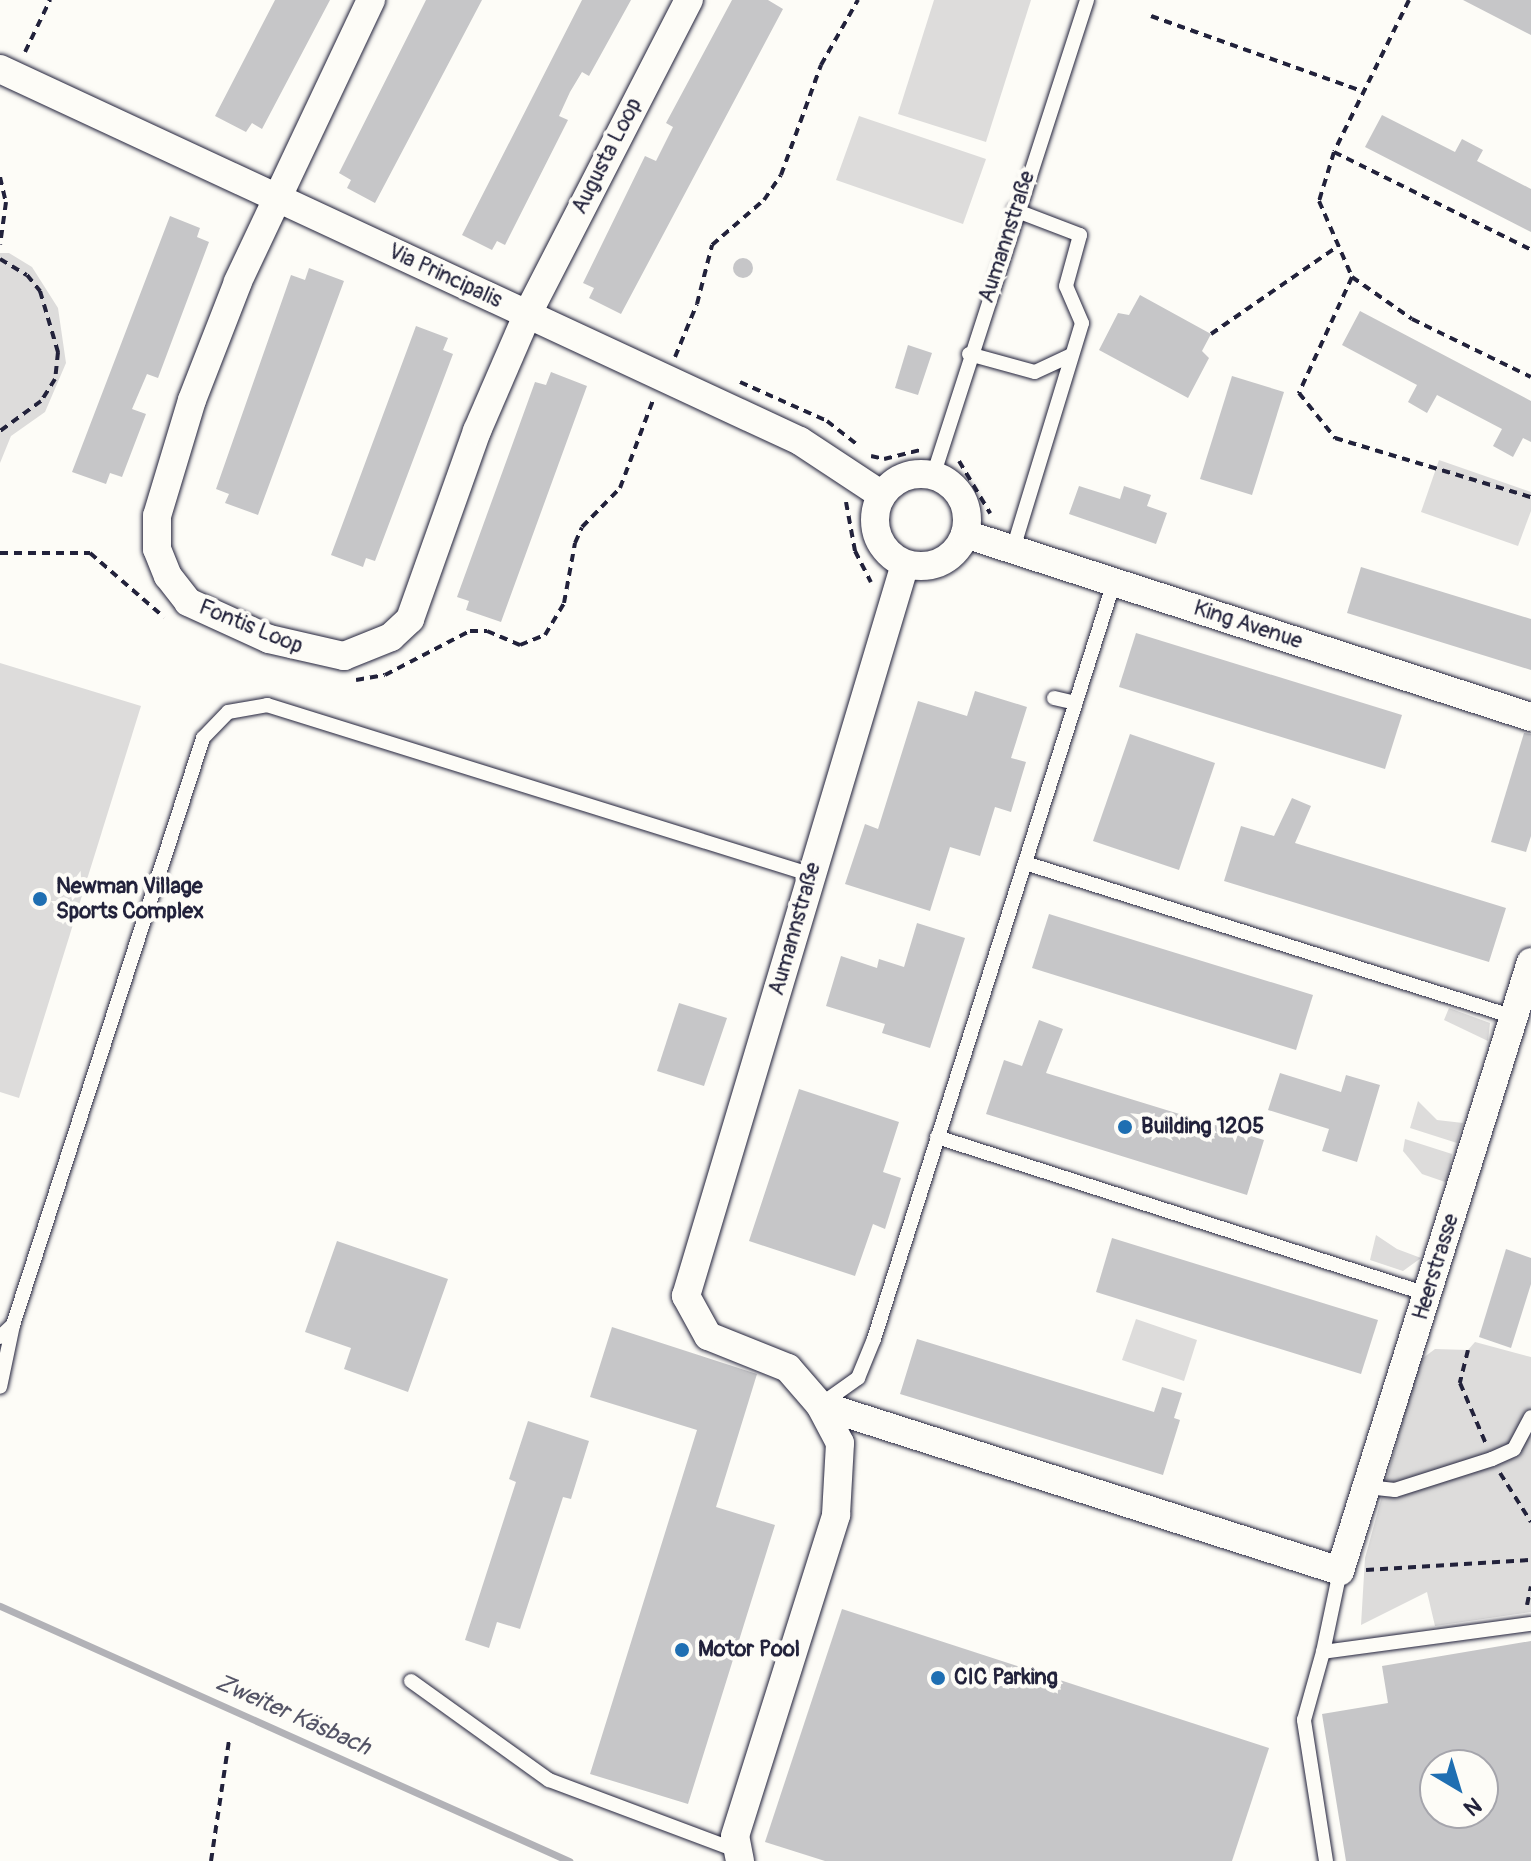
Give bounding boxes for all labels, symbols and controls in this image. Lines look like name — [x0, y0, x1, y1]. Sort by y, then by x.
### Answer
street label: Augusta Loop — [566, 93, 648, 219]
street label: Aumannstraße — [973, 168, 1041, 306]
street label: Via Principalis — [384, 238, 506, 314]
street label: Fontis Loop — [195, 594, 307, 660]
street label: King Avenue — [1190, 595, 1306, 655]
street label: Aumannstraße — [763, 860, 827, 998]
place label: Newman Village Sports Complex — [56, 873, 204, 924]
marker: Newman Village Sports Complex — [31, 890, 49, 908]
place label: Building 1205 — [1141, 1114, 1264, 1140]
marker: Building 1205 — [1116, 1118, 1134, 1136]
street label: Heerstrasse — [1407, 1211, 1465, 1323]
place label: Motor Pool — [698, 1637, 800, 1663]
marker: Motor Pool — [673, 1641, 691, 1659]
place label: CIC Parking — [954, 1665, 1058, 1691]
water label: Zweiter Käsbach — [211, 1668, 375, 1762]
marker: CIC Parking — [929, 1669, 947, 1687]
north arrow — [1419, 1749, 1499, 1829]
text: N — [1458, 1791, 1487, 1822]

